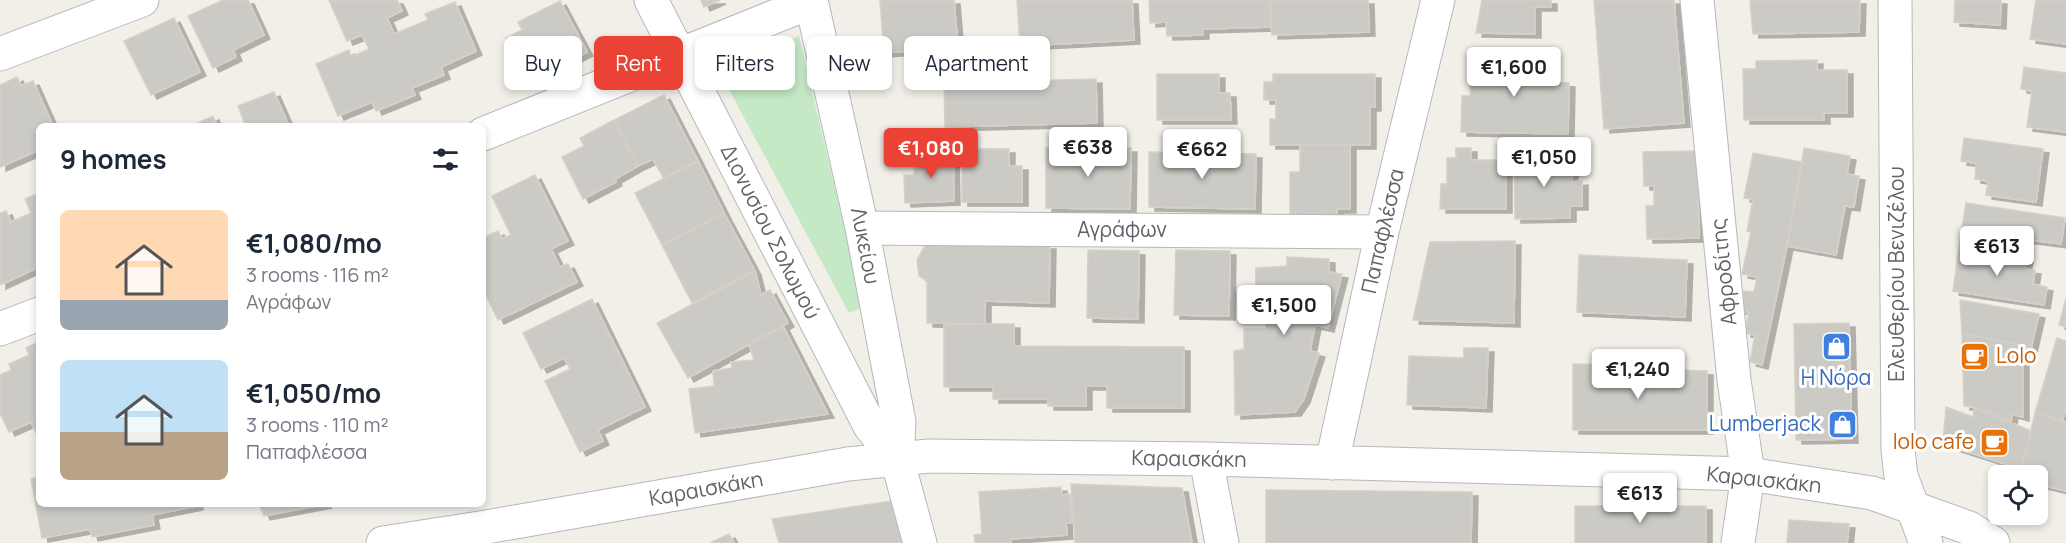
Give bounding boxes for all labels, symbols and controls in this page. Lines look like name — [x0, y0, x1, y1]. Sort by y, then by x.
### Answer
chip: Buy — [504, 36, 582, 90]
chip: Rent — [594, 36, 683, 90]
chip: Filters — [695, 36, 795, 90]
chip: New — [807, 36, 892, 90]
chip: Apartment — [904, 36, 1050, 90]
pin: €1,600 — [1465, 47, 1563, 98]
text: €1,600 — [1481, 53, 1547, 80]
pin: €638 — [1052, 127, 1124, 178]
pin: €1,080 — [882, 128, 980, 179]
pin: €662 — [1166, 129, 1238, 180]
text: €638 — [1063, 133, 1113, 160]
text: €1,080 — [898, 134, 964, 161]
text: €662 — [1177, 135, 1227, 162]
pin: €1,050 — [1495, 137, 1593, 188]
street label: Διονυσίου Σολωμού — [715, 139, 827, 324]
text: 9 homes — [60, 141, 167, 177]
icon: filters — [429, 143, 462, 176]
text: €1,050 — [1511, 143, 1577, 170]
street label: Παπαφλέσσα — [1354, 166, 1410, 296]
street label: Ελευθερίου Βενιζέλου — [1882, 166, 1910, 382]
street label: Λυκείου — [845, 205, 887, 286]
street label: Αγράφων — [1077, 215, 1167, 243]
street label: Αφροδίτης — [1703, 217, 1743, 327]
text: €1,080/mo — [246, 225, 382, 261]
pin: €613 — [1961, 226, 2033, 277]
text: €613 — [1974, 232, 2020, 259]
icon: home — [108, 234, 180, 306]
text: 3 rooms · 116 m² — [246, 261, 389, 288]
pin: €1,500 — [1235, 285, 1333, 336]
text: Αγράφων — [246, 288, 332, 315]
text: €1,500 — [1251, 291, 1317, 318]
shop icon: Η Νόρα — [1820, 331, 1852, 363]
cafe icon: Lolo — [1959, 340, 1991, 372]
place label: Lolo — [1996, 341, 2036, 369]
pin: €1,240 — [1589, 349, 1687, 400]
text: €1,240 — [1606, 355, 1670, 382]
place label: Η Νόρα — [1801, 363, 1871, 391]
text: €1,050/mo — [246, 375, 381, 411]
icon: home — [108, 384, 180, 456]
shop icon: Lumberjack — [1826, 408, 1858, 440]
place label: Lumberjack — [1709, 409, 1822, 437]
text: 3 rooms · 110 m² — [246, 411, 388, 438]
cafe icon: Iolo cafe — [1979, 426, 2011, 458]
place label: Iolo cafe — [1893, 427, 1974, 455]
text: Παπαφλέσσα — [246, 438, 367, 465]
street label: Καραισκάκη — [1131, 443, 1247, 473]
street label: Καραισκάκη — [1705, 459, 1823, 499]
street label: Καραισκάκη — [647, 464, 765, 512]
map controls — [1988, 465, 2048, 525]
button: locate — [1988, 465, 2048, 525]
pin: €613 — [1604, 473, 1676, 524]
text: €613 — [1617, 479, 1663, 506]

